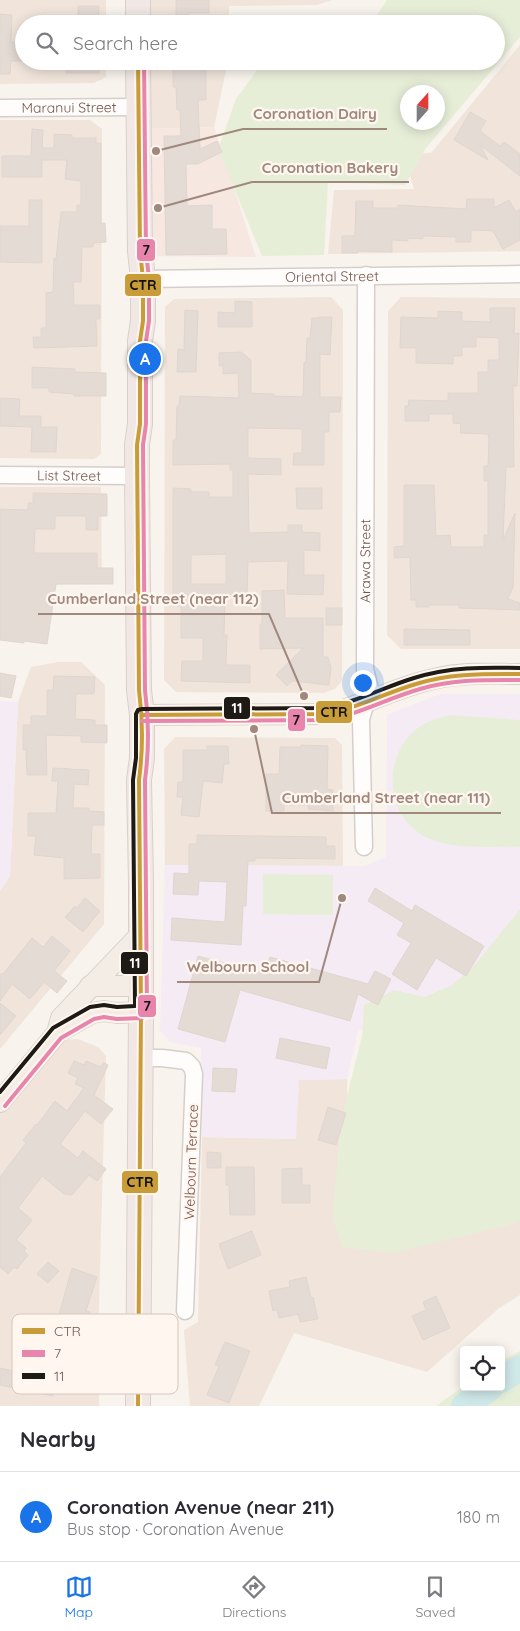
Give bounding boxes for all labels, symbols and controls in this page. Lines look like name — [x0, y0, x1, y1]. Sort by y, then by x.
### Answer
search box — [15, 15, 505, 70]
icon: search — [33, 29, 61, 57]
text: Search here — [73, 31, 178, 55]
north arrow — [400, 85, 445, 130]
street label: Maranui Street — [21, 98, 117, 117]
callout: Coronation Dairy — [243, 99, 387, 129]
text: Coronation Dairy — [253, 104, 377, 123]
callout: Coronation Bakery — [252, 152, 409, 182]
text: Coronation Bakery — [262, 158, 398, 177]
line badge: 7 — [136, 238, 156, 262]
text: 7 — [142, 241, 150, 259]
street label: Oriental Street — [285, 267, 379, 286]
line badge: CTR — [124, 273, 162, 297]
text: CTR — [129, 276, 157, 294]
pin: A — [129, 340, 161, 378]
street label: List Street — [37, 466, 101, 485]
street label: Arawa Street — [356, 519, 374, 603]
callout: Cumberland Street (near 112) — [38, 584, 269, 614]
text: Cumberland Street (near 112) — [47, 589, 259, 608]
your location — [350, 670, 376, 696]
line badge: 11 — [223, 696, 251, 720]
text: 11 — [232, 699, 242, 717]
line badge: CTR — [315, 700, 353, 724]
text: CTR — [320, 703, 348, 721]
line badge: 7 — [287, 708, 306, 732]
text: 7 — [292, 711, 300, 729]
callout: Cumberland Street (near 111) — [272, 783, 501, 813]
text: Cumberland Street (near 111) — [282, 788, 490, 807]
line badge: 11 — [120, 951, 149, 975]
callout: Welbourn School — [177, 952, 319, 982]
text: 11 — [130, 954, 140, 972]
text: Welbourn School — [187, 957, 309, 976]
line badge: 7 — [137, 994, 157, 1018]
text: 7 — [143, 997, 151, 1015]
street label: Welbourn Terrace — [180, 1104, 202, 1220]
line badge: CTR — [121, 1170, 159, 1194]
text: CTR — [126, 1173, 154, 1191]
legend — [12, 1314, 178, 1394]
text: CTR — [54, 1322, 81, 1340]
text: 7 — [54, 1344, 61, 1362]
map controls — [460, 1346, 505, 1391]
button: locate — [460, 1346, 505, 1391]
text: 11 — [54, 1367, 64, 1385]
text: Nearby — [20, 1426, 96, 1452]
text: Coronation Avenue (near 211) — [67, 1495, 334, 1519]
text: A — [31, 1507, 41, 1527]
text: 180 m — [457, 1507, 500, 1527]
text: Bus stop · Coronation Avenue — [67, 1519, 284, 1539]
tab: Map — [65, 1573, 93, 1621]
tab: Directions — [222, 1573, 286, 1621]
tab: Saved — [415, 1573, 455, 1621]

